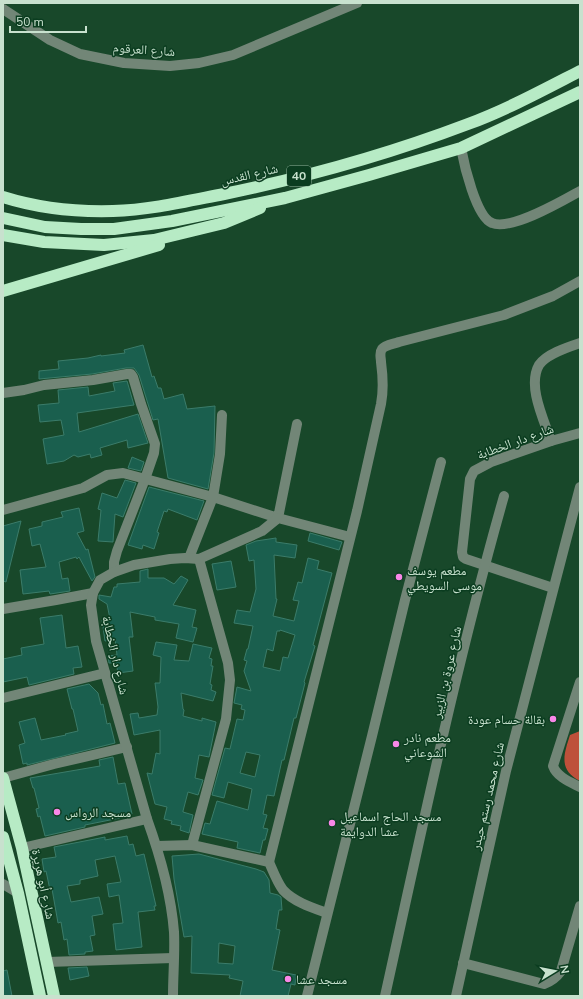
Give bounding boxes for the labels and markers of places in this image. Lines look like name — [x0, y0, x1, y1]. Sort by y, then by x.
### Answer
place label: مطعم يوسف موسى السويطي — [407, 562, 482, 596]
marker: مطعم يوسف موسى السويطي — [394, 572, 404, 582]
place label: بقالة حسام عودة — [468, 711, 545, 729]
marker: بقالة حسام عودة — [548, 714, 558, 724]
place label: مطعم نادر الشوعاني — [403, 729, 451, 763]
marker: مطعم نادر الشوعاني — [391, 739, 401, 749]
place label: مسجد الرواس — [65, 804, 131, 822]
marker: مسجد الرواس — [52, 807, 62, 817]
place label: مسجد الحاج اسماعيل عشا الدوايمة — [340, 808, 441, 841]
marker: مسجد الحاج اسماعيل عشا الدوايمة — [327, 818, 337, 828]
place label: مسجد عشا — [296, 971, 347, 989]
marker: مسجد عشا — [283, 974, 293, 984]

